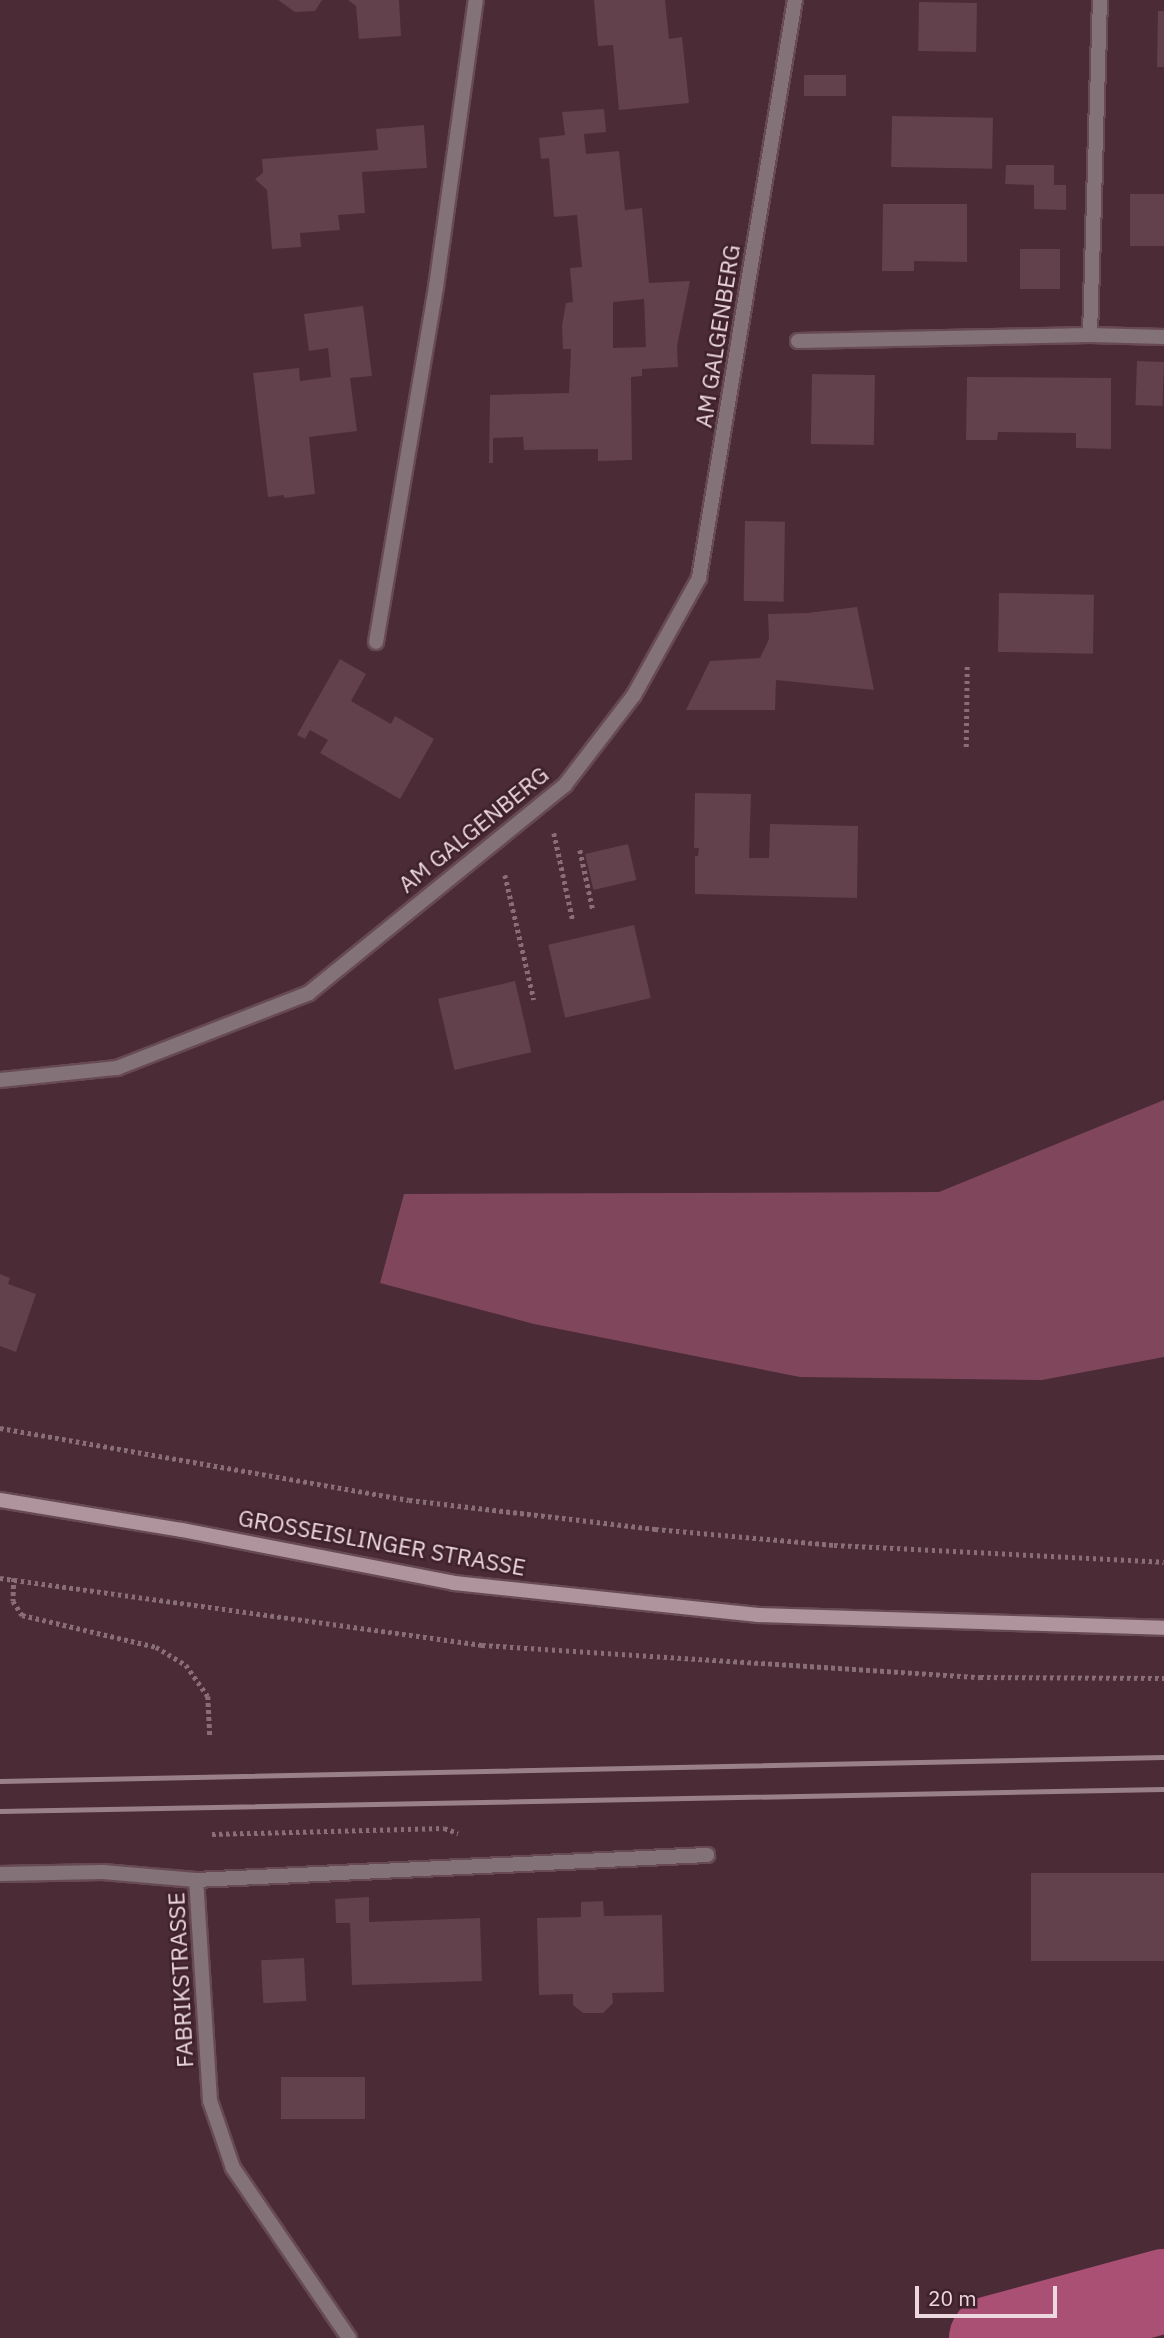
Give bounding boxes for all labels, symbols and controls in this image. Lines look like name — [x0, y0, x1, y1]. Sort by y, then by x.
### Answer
street label: AM GALGENBERG — [689, 242, 745, 430]
street label: AM GALGENBERG — [392, 760, 554, 898]
street label: GROSSEISLINGER STRASSE — [236, 1503, 528, 1581]
street label: FABRIKSTRASSE — [162, 1892, 198, 2068]
scale bar — [919, 2272, 1061, 2316]
text: 20 m — [928, 2284, 977, 2312]

